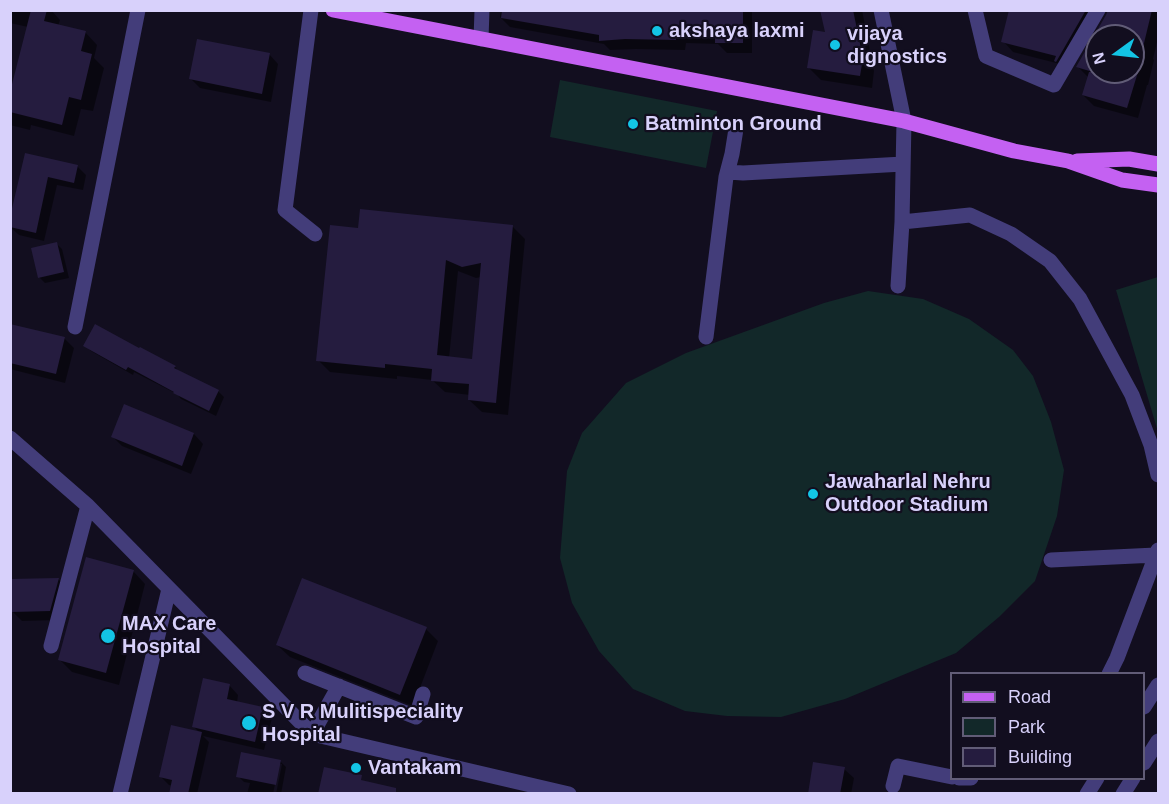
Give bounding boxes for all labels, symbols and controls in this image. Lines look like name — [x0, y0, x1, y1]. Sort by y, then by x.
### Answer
place label: akshaya laxmi — [669, 19, 805, 43]
place label: vijaya dignostics — [847, 22, 947, 69]
marker: akshaya laxmi — [650, 24, 664, 38]
north arrow — [1085, 24, 1145, 84]
marker: vijaya dignostics — [828, 38, 842, 52]
text: N — [1089, 50, 1109, 66]
place label: Batminton Ground — [645, 112, 822, 136]
marker: Batminton Ground — [626, 117, 640, 131]
place label: Jawaharlal Nehru Outdoor Stadium — [825, 470, 991, 517]
marker: Jawaharlal Nehru Outdoor Stadium — [806, 487, 820, 501]
place label: MAX Care Hospital — [122, 612, 216, 659]
marker: MAX Care Hospital — [99, 627, 117, 645]
legend — [950, 672, 1145, 780]
text: Road — [1008, 687, 1051, 707]
place label: S V R Mulitispeciality Hospital — [262, 700, 463, 747]
marker: S V R Mulitispeciality Hospital — [240, 714, 258, 732]
text: Park — [1008, 717, 1045, 737]
text: Building — [1008, 747, 1072, 767]
place label: Vantakam — [368, 756, 461, 780]
marker: Vantakam — [349, 761, 363, 775]

